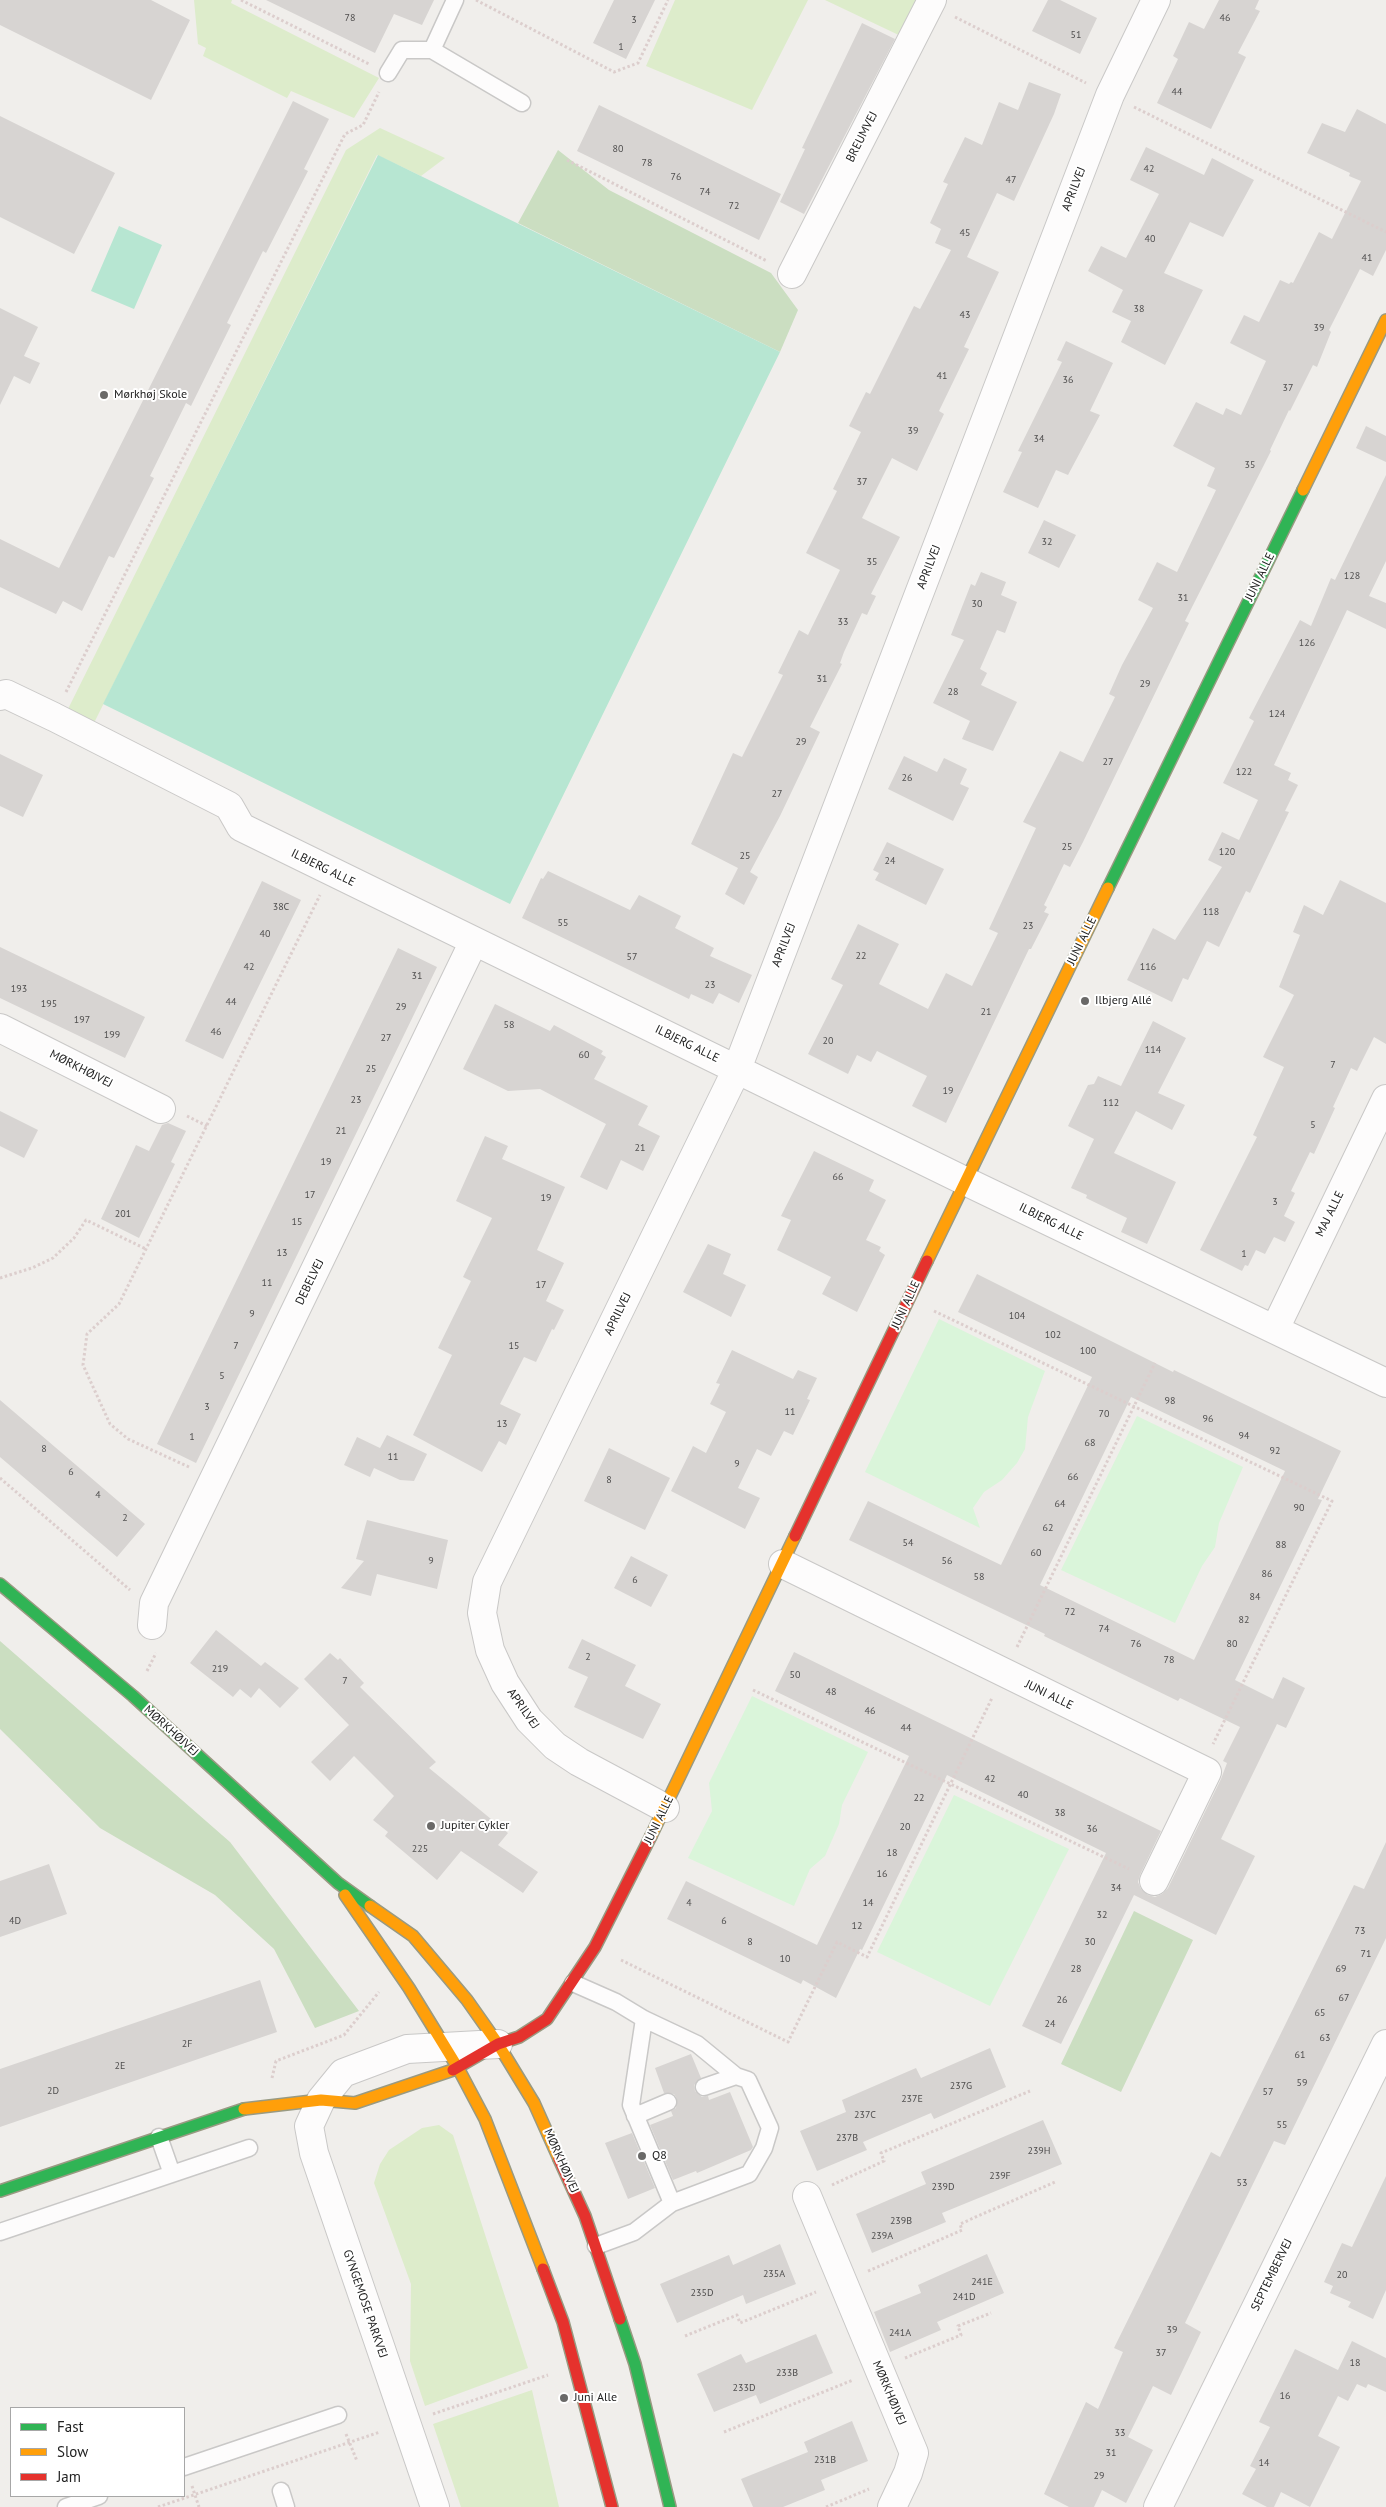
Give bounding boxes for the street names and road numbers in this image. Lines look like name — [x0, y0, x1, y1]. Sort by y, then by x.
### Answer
street label: BREUMVEJ — [843, 109, 881, 165]
street label: APRILVEJ — [1059, 165, 1089, 213]
street label: APRILVEJ — [914, 543, 944, 591]
street label: JUNI ALLE — [1242, 550, 1278, 604]
street label: ILBJERG ALLE — [289, 846, 357, 890]
street label: JUNI ALLE — [1064, 914, 1100, 968]
street label: APRILVEJ — [769, 921, 799, 969]
street label: ILBJERG ALLE — [653, 1022, 721, 1066]
street label: MØRKHØJVEJ — [47, 1047, 115, 1091]
street label: MAJ ALLE — [1313, 1189, 1347, 1239]
street label: ILBJERG ALLE — [1017, 1200, 1085, 1244]
street label: DEBELVEJ — [293, 1257, 327, 1307]
street label: JUNI ALLE — [888, 1278, 924, 1332]
street label: APRILVEJ — [601, 1290, 635, 1338]
street label: JUNI ALLE — [1022, 1677, 1076, 1713]
street label: APRILVEJ — [504, 1686, 542, 1732]
street label: MØRKHØJVEJ — [141, 1703, 201, 1759]
street label: JUNI ALLE — [641, 1793, 677, 1847]
street label: MØRKHØJVEJ — [540, 2127, 582, 2195]
street label: SEPTEMBERVEJ — [1248, 2236, 1296, 2314]
street label: GYNGEMOSE PARKVEJ — [340, 2248, 390, 2360]
street label: MØRKHØJVEJ — [869, 2359, 909, 2427]

